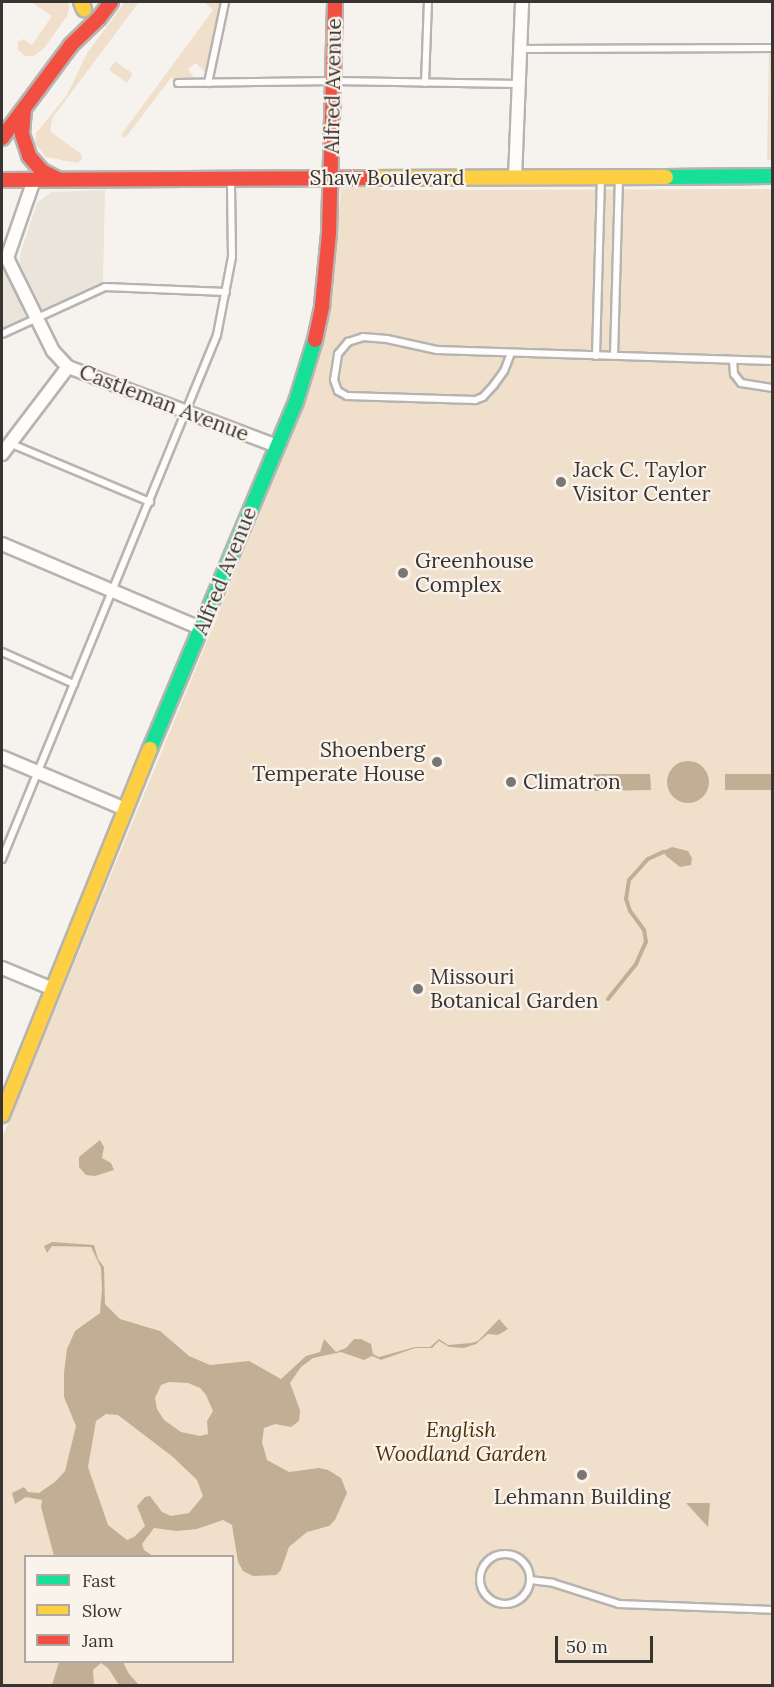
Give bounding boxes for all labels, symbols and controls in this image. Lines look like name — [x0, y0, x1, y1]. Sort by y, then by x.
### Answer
street label: Alfred Avenue — [319, 18, 347, 154]
street label: Shaw Boulevard — [310, 165, 464, 191]
street label: Castleman Avenue — [76, 359, 252, 447]
place label: Jack C. Taylor Visitor Center — [573, 457, 711, 507]
marker: Jack C. Taylor Visitor Center — [554, 475, 568, 489]
street label: Alfred Avenue — [188, 503, 262, 639]
place label: Greenhouse Complex — [415, 548, 534, 598]
marker: Greenhouse Complex — [396, 566, 410, 580]
place label: Shoenberg Temperate House — [252, 737, 425, 787]
marker: Shoenberg Temperate House — [430, 755, 444, 769]
place label: Climatron — [523, 769, 621, 795]
marker: Climatron — [504, 775, 518, 789]
place label: Missouri Botanical Garden — [430, 964, 599, 1014]
marker: Missouri Botanical Garden — [411, 982, 425, 996]
park label: English Woodland Garden — [375, 1417, 547, 1467]
marker: Lehmann Building — [575, 1468, 589, 1482]
place label: Lehmann Building — [494, 1484, 670, 1510]
legend — [24, 1555, 234, 1663]
text: Fast — [82, 1569, 116, 1592]
text: Slow — [82, 1599, 122, 1622]
scale bar — [558, 1624, 656, 1662]
text: Jam — [82, 1629, 114, 1652]
text: 50 m — [566, 1635, 608, 1658]

